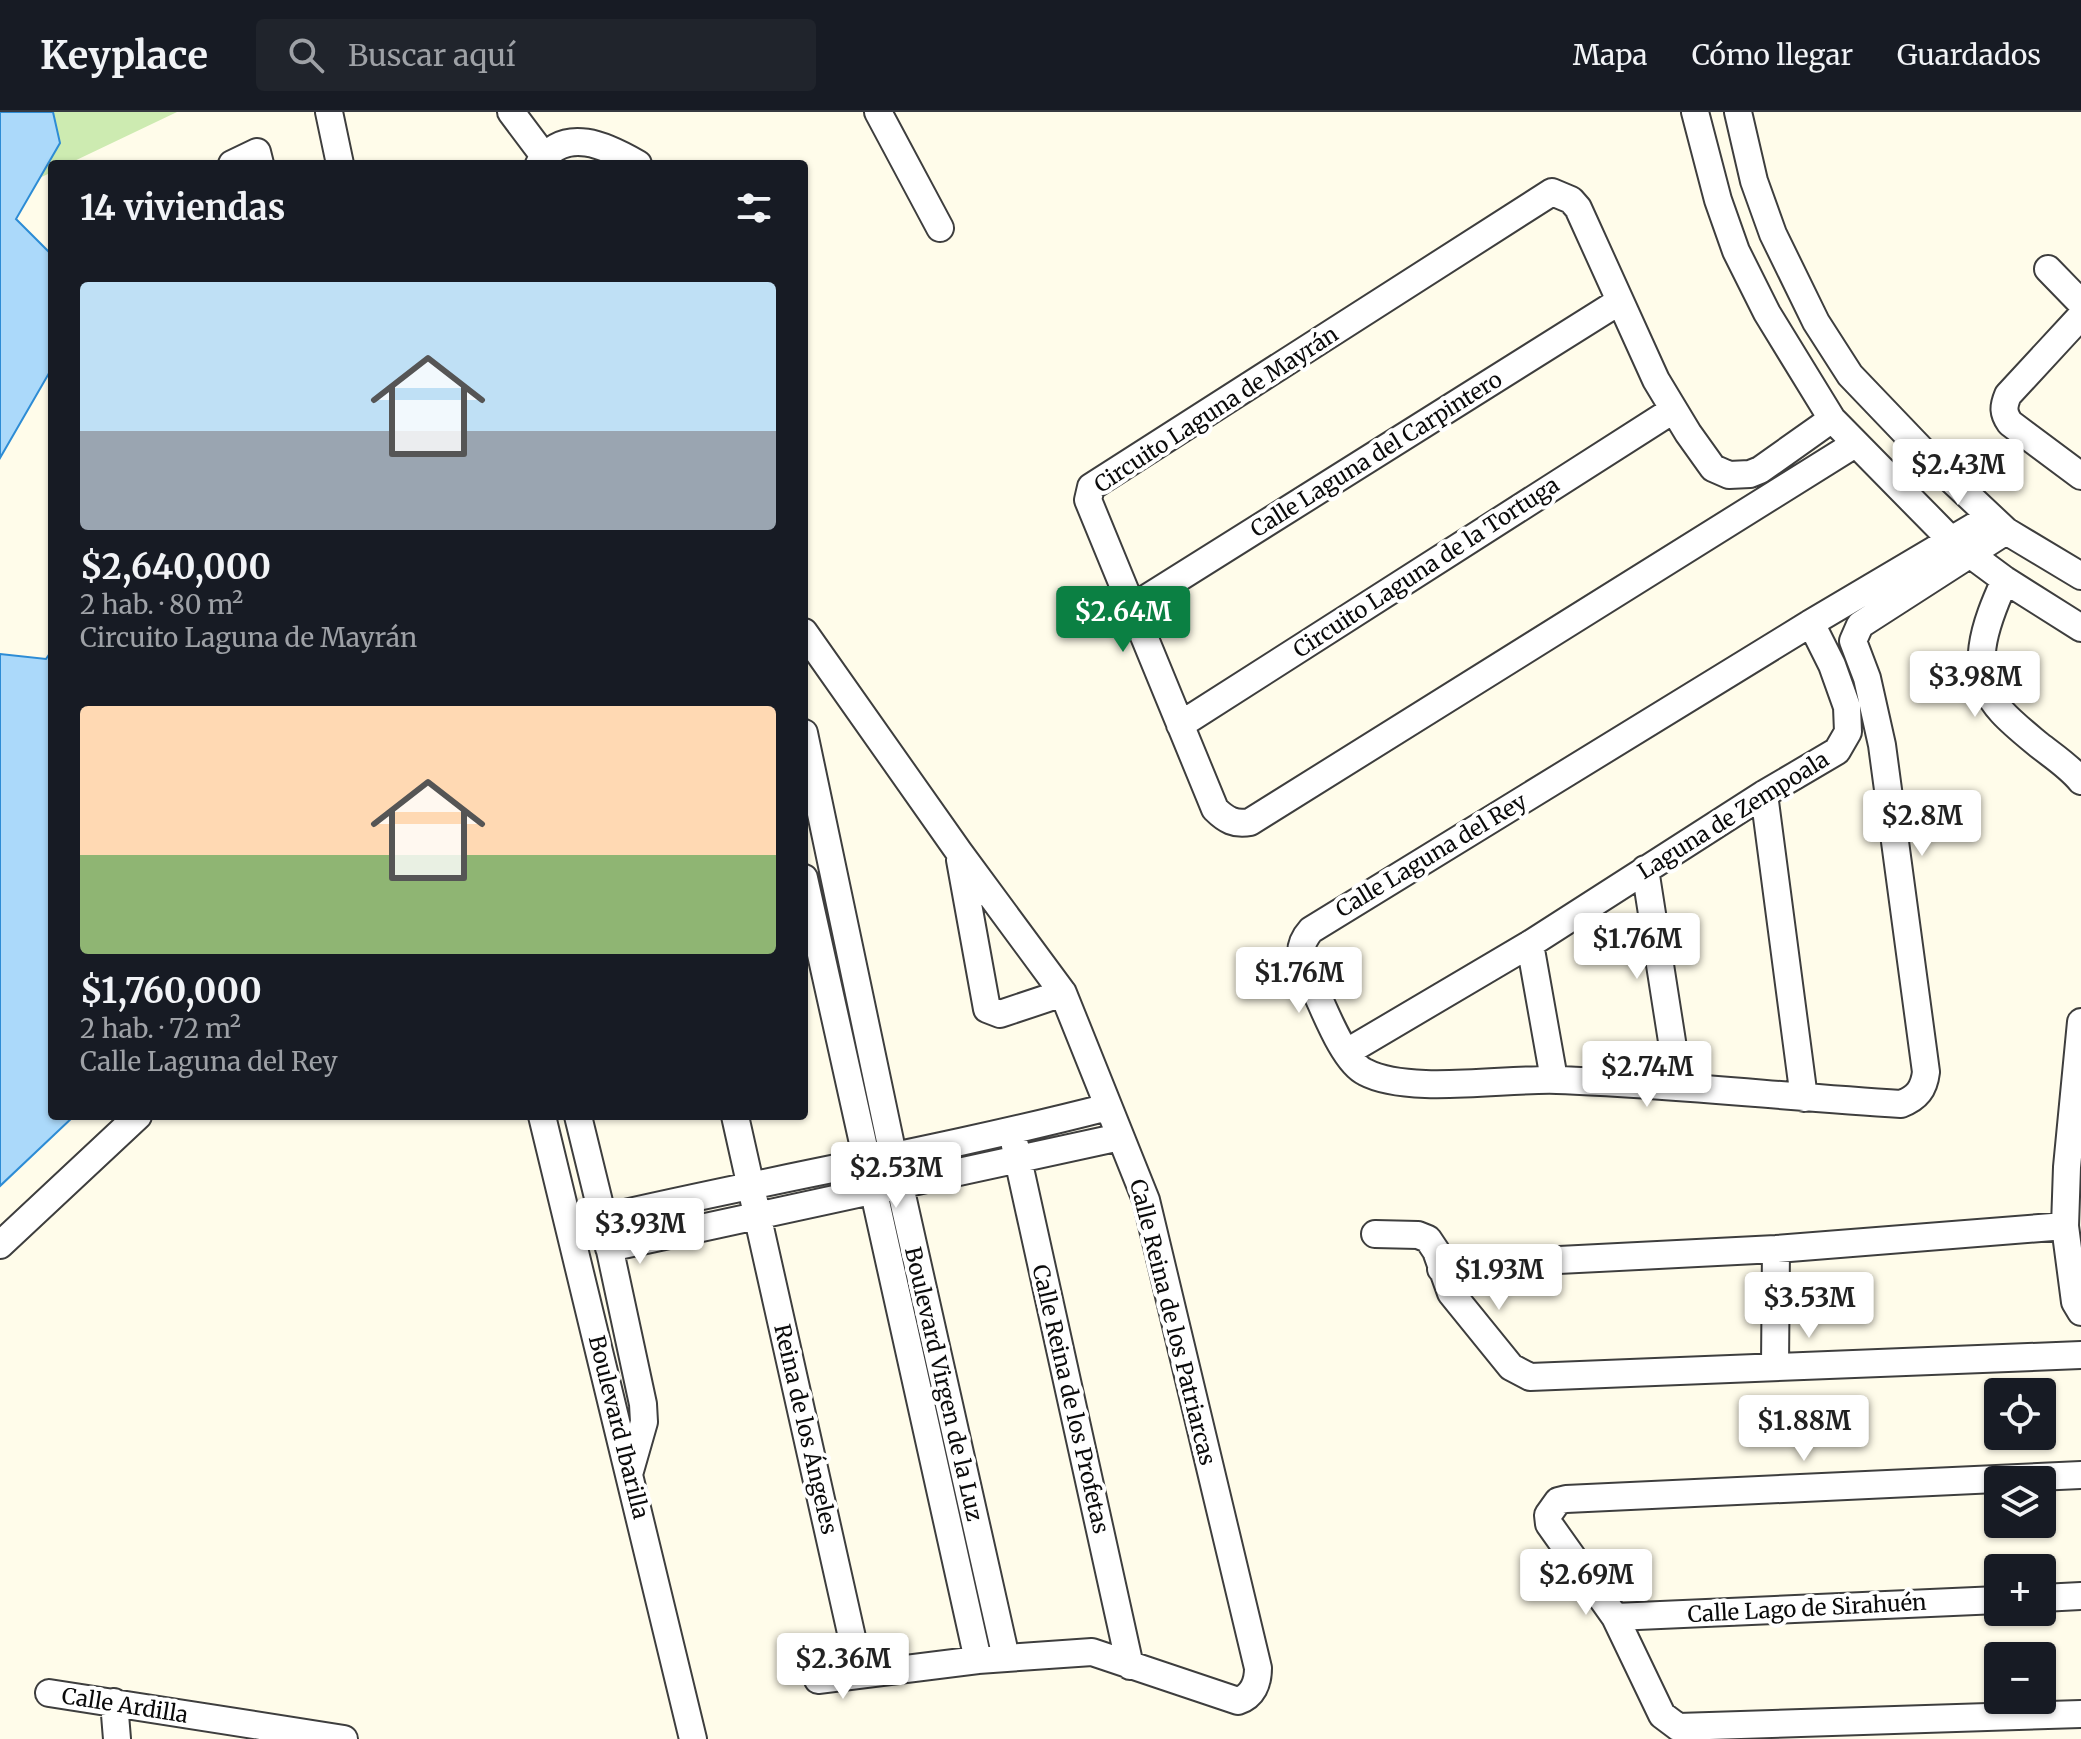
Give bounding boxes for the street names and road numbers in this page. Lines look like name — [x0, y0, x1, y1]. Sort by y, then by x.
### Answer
street label: Circuito Laguna de Mayrán — [1089, 319, 1344, 498]
street label: Calle Laguna del Carpintero — [1245, 365, 1507, 543]
street label: Circuito Laguna de la Tortuga — [1288, 470, 1564, 664]
street label: Laguna de Zempoala — [1632, 745, 1834, 885]
street label: Calle Laguna del Rey — [1330, 787, 1532, 923]
street label: Calle Reina de los Patriarcas — [1124, 1176, 1222, 1468]
street label: Boulevard Virgen de la Luz — [899, 1244, 989, 1524]
street label: Calle Reina de los Profetas — [1026, 1262, 1116, 1536]
street label: Reina de los Ángeles — [768, 1321, 845, 1537]
street label: Boulevard Ibarilla — [583, 1332, 655, 1522]
street label: Calle Lago de Sirahuén — [1687, 1588, 1928, 1628]
street label: Calle Ardilla — [60, 1681, 190, 1729]

